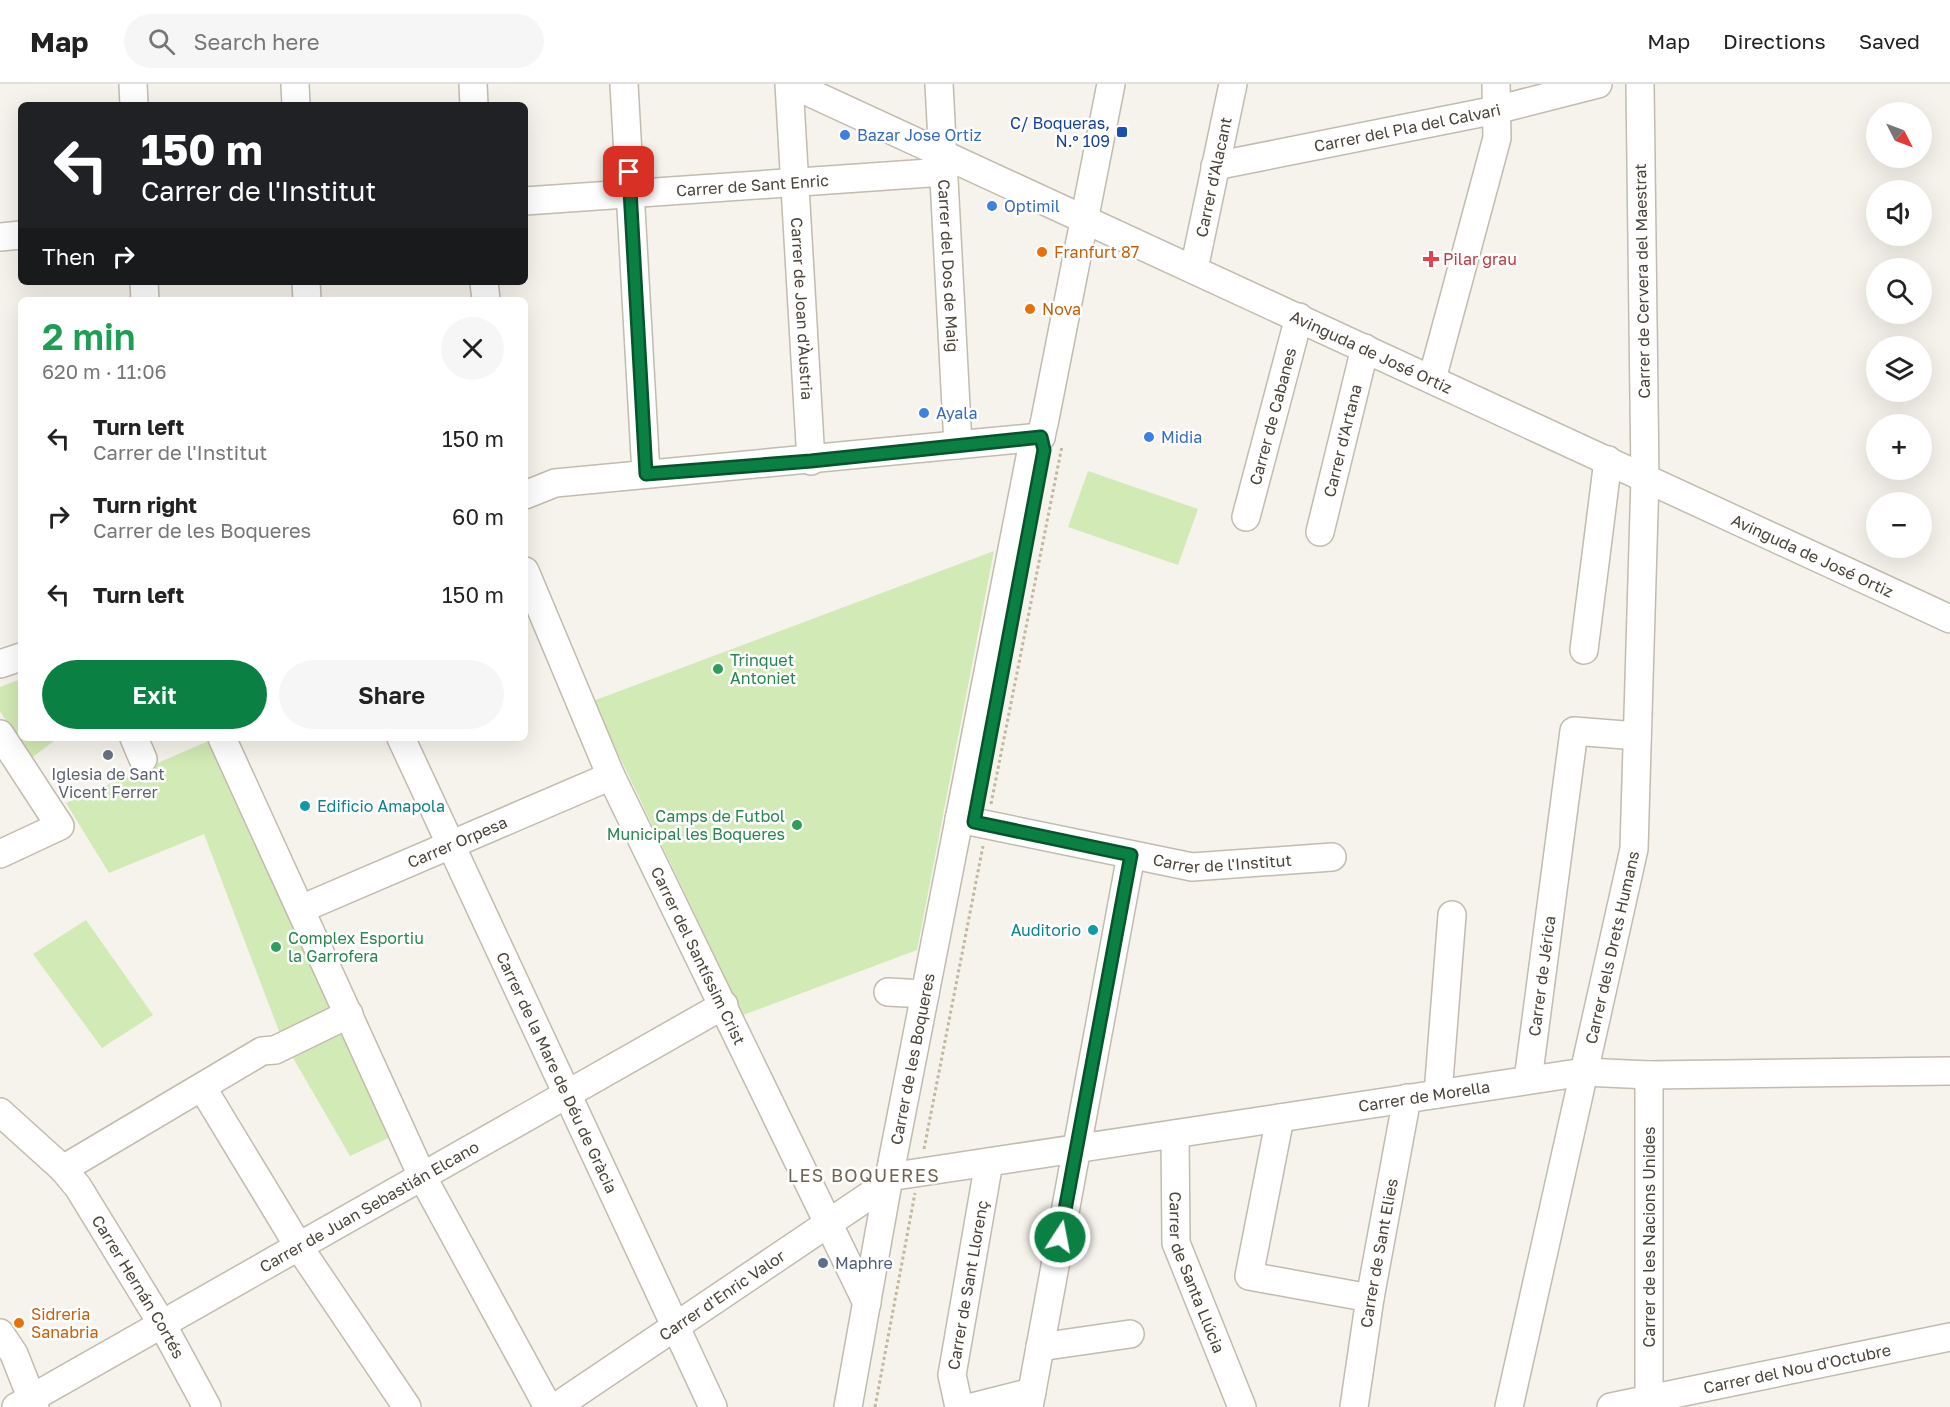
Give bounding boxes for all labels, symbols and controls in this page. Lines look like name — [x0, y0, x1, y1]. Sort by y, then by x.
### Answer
search box — [124, 14, 544, 68]
text: Map — [30, 25, 88, 58]
icon: search — [145, 25, 178, 58]
text: Search here — [193, 28, 319, 55]
text: Map — [1647, 28, 1690, 54]
text: Directions — [1723, 28, 1826, 54]
text: Saved — [1859, 28, 1920, 54]
street label: Carrer del Pla del Calvari — [1312, 99, 1503, 156]
north arrow — [1866, 102, 1932, 168]
map controls — [1866, 102, 1932, 558]
place label: C/ Boqueras, N.º 109 — [1010, 113, 1110, 151]
street label: Carrer d'Alacant — [1191, 115, 1236, 239]
text: 150 m — [141, 124, 263, 174]
place label: Bazar Jose Ortiz — [857, 125, 982, 145]
marker: C/ Boqueras, N.º 109 — [1115, 125, 1129, 139]
icon: left — [42, 126, 120, 204]
marker: Bazar Jose Ortiz — [838, 128, 852, 142]
pin — [603, 146, 654, 197]
icon: arrive — [612, 155, 645, 188]
street label: Carrer de Cervera del Maestrat — [1630, 163, 1654, 399]
street label: Carrer de Sant Enric — [675, 170, 830, 201]
text: Carrer de l'Institut — [141, 175, 376, 207]
street label: Carrer del Dos de Maig — [934, 179, 963, 353]
button: sound — [1866, 180, 1932, 246]
place label: Optimil — [1004, 196, 1060, 216]
marker: Optimil — [985, 199, 999, 213]
street label: Carrer de Joan d'Àustria — [787, 217, 817, 401]
icon: right — [107, 240, 140, 273]
place label: Franfurt 87 — [1054, 242, 1139, 262]
text: Then — [42, 243, 95, 270]
marker: Franfurt 87 — [1035, 245, 1049, 259]
place label: Pilar grau — [1443, 249, 1517, 269]
marker: Pilar grau — [1424, 252, 1438, 266]
button: search — [1866, 258, 1932, 324]
place label: Nova — [1042, 299, 1081, 319]
marker: Nova — [1023, 302, 1037, 316]
street label: Avinguda de José Ortiz — [1287, 306, 1455, 398]
text: 2 min — [42, 315, 136, 358]
button: close — [441, 317, 504, 380]
button: layers — [1866, 336, 1932, 402]
street label: Carrer de Cabanes — [1245, 346, 1300, 487]
text: 620 m · 11:06 — [42, 359, 167, 383]
street label: Carrer d'Artana — [1319, 382, 1366, 499]
place label: Ayala — [936, 403, 977, 423]
marker: Ayala — [917, 406, 931, 420]
text: Turn left — [93, 413, 184, 440]
button: + — [1866, 414, 1932, 480]
icon: left — [42, 422, 75, 455]
text: 150 m — [442, 425, 504, 452]
place label: Midia — [1161, 427, 1202, 447]
marker: Midia — [1142, 430, 1156, 444]
text: Carrer de l'Institut — [93, 440, 267, 464]
text: Turn right — [93, 491, 197, 518]
button: − — [1866, 492, 1932, 558]
icon: right — [42, 500, 75, 533]
text: 60 m — [452, 503, 504, 530]
street label: Avinguda de José Ortiz — [1728, 510, 1897, 601]
text: Carrer de les Boqueres — [93, 518, 311, 542]
icon: left — [42, 578, 75, 611]
text: Turn left — [93, 581, 184, 608]
text: 150 m — [442, 581, 504, 608]
place label: Trinquet Antoniet — [730, 650, 796, 688]
button: Exit — [42, 660, 267, 729]
button: Share — [279, 660, 504, 729]
marker: Trinquet Antoniet — [711, 662, 725, 676]
marker: Iglesia de Sant Vicent Ferrer — [101, 748, 115, 762]
place label: Iglesia de Sant Vicent Ferrer — [51, 764, 165, 802]
place label: Edificio Amapola — [317, 796, 445, 816]
marker: Edificio Amapola — [298, 799, 312, 813]
place label: Camps de Futbol Municipal les Boqueres — [607, 806, 785, 844]
street label: Carrer Orpesa — [404, 812, 510, 872]
marker: Camps de Futbol Municipal les Boqueres — [790, 818, 804, 832]
street label: Carrer de l'Institut — [1151, 849, 1292, 877]
street label: Carrer dels Drets Humans — [1581, 849, 1643, 1046]
street label: Carrer del Santíssim Crist — [647, 863, 750, 1048]
street label: Carrer de Jérica — [1524, 914, 1560, 1037]
place label: Auditorio — [1011, 920, 1081, 940]
marker: Auditorio — [1086, 923, 1100, 937]
place label: Complex Esportiu la Garrofera — [288, 928, 424, 966]
marker: Complex Esportiu la Garrofera — [269, 940, 283, 954]
street label: Carrer de la Mare de Déu de Gràcia — [492, 948, 622, 1196]
street label: Carrer de les Boqueres — [886, 971, 939, 1147]
street label: Carrer de Morella — [1357, 1076, 1491, 1116]
street label: Carrer de les Nacions Unides — [1639, 1126, 1659, 1348]
street label: Carrer de Juan Sebastián Elcano — [256, 1136, 482, 1277]
district label: LES BOQUERES — [788, 1164, 940, 1186]
street label: Carrer de Sant Elies — [1356, 1177, 1402, 1329]
street label: Carrer de Santa Llúcia — [1166, 1191, 1229, 1356]
street label: Carrer de Sant Llorenç — [943, 1198, 992, 1371]
position arrow — [1028, 1205, 1092, 1269]
street label: Carrer Hernán Cortés — [88, 1211, 189, 1362]
street label: Carrer d'Enric Valor — [655, 1246, 789, 1345]
place label: Maphre — [835, 1253, 893, 1273]
marker: Maphre — [816, 1256, 830, 1270]
place label: Sidreria Sanabria — [31, 1304, 99, 1342]
marker: Sidreria Sanabria — [12, 1316, 26, 1330]
street label: Carrer del Nou d'Octubre — [1702, 1339, 1893, 1398]

